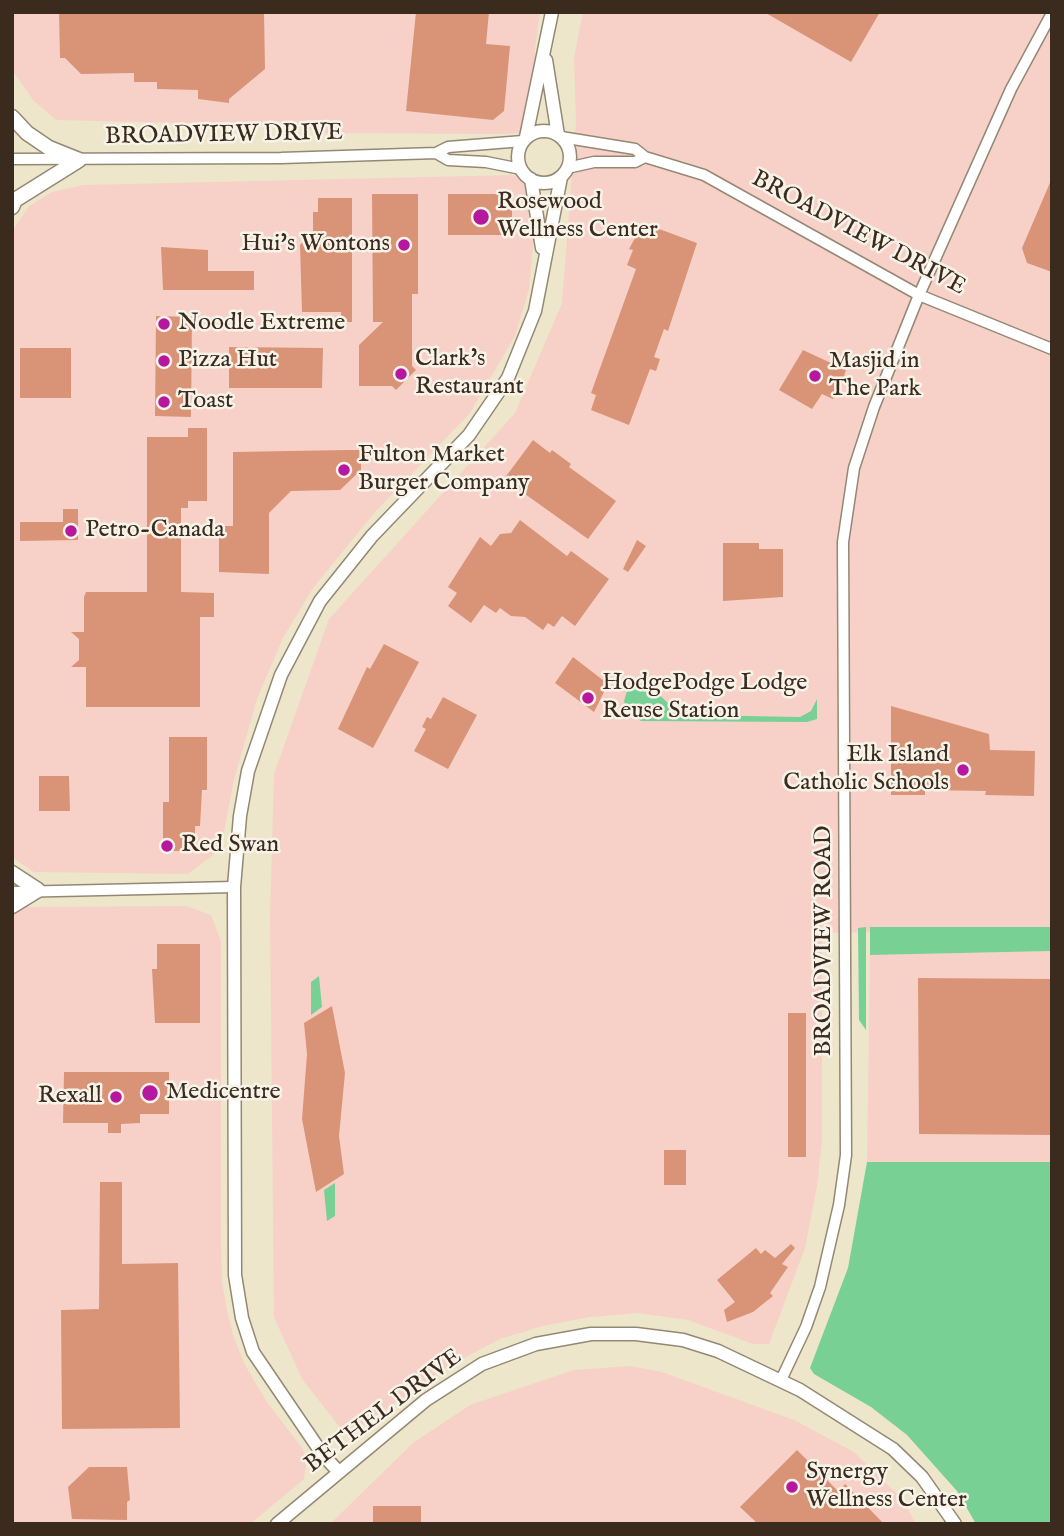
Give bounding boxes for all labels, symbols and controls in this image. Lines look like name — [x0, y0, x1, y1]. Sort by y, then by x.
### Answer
street label: BROADVIEW DRIVE — [105, 120, 343, 152]
street label: BROADVIEW DRIVE — [746, 165, 970, 303]
place label: Rosewood Wellness Center — [497, 189, 658, 245]
marker: Rosewood Wellness Center — [471, 207, 491, 227]
place label: Hui's Wontons — [241, 231, 390, 259]
marker: Hui's Wontons — [396, 237, 412, 253]
place label: Noodle Extreme — [178, 310, 345, 338]
marker: Noodle Extreme — [156, 316, 172, 332]
place label: Clark's Restaurant — [415, 346, 524, 402]
place label: Pizza Hut — [178, 347, 277, 375]
place label: Masjid in The Park — [829, 348, 921, 404]
marker: Pizza Hut — [156, 353, 172, 369]
marker: Clark's Restaurant — [393, 366, 409, 382]
marker: Masjid in The Park — [807, 368, 823, 384]
place label: Toast — [178, 388, 233, 416]
marker: Toast — [156, 394, 172, 410]
place label: Fulton Market Burger Company — [358, 442, 530, 498]
marker: Fulton Market Burger Company — [336, 462, 352, 478]
place label: Petro-Canada — [85, 517, 225, 545]
marker: Petro-Canada — [63, 523, 79, 539]
place label: HodgePodge Lodge Reuse Station — [602, 670, 807, 726]
marker: HodgePodge Lodge Reuse Station — [580, 690, 596, 706]
place label: Elk Island Catholic Schools — [783, 742, 949, 798]
marker: Elk Island Catholic Schools — [955, 762, 971, 778]
street label: BROADVIEW ROAD — [811, 825, 839, 1057]
place label: Red Swan — [181, 832, 279, 860]
marker: Red Swan — [159, 838, 175, 854]
place label: Medicentre — [166, 1079, 281, 1107]
place label: Rexall — [38, 1083, 102, 1111]
marker: Medicentre — [140, 1083, 160, 1103]
marker: Rexall — [108, 1089, 124, 1105]
street label: BETHEL DRIVE — [300, 1344, 468, 1480]
place label: Synergy Wellness Center — [806, 1459, 967, 1515]
marker: Synergy Wellness Center — [784, 1479, 800, 1495]

